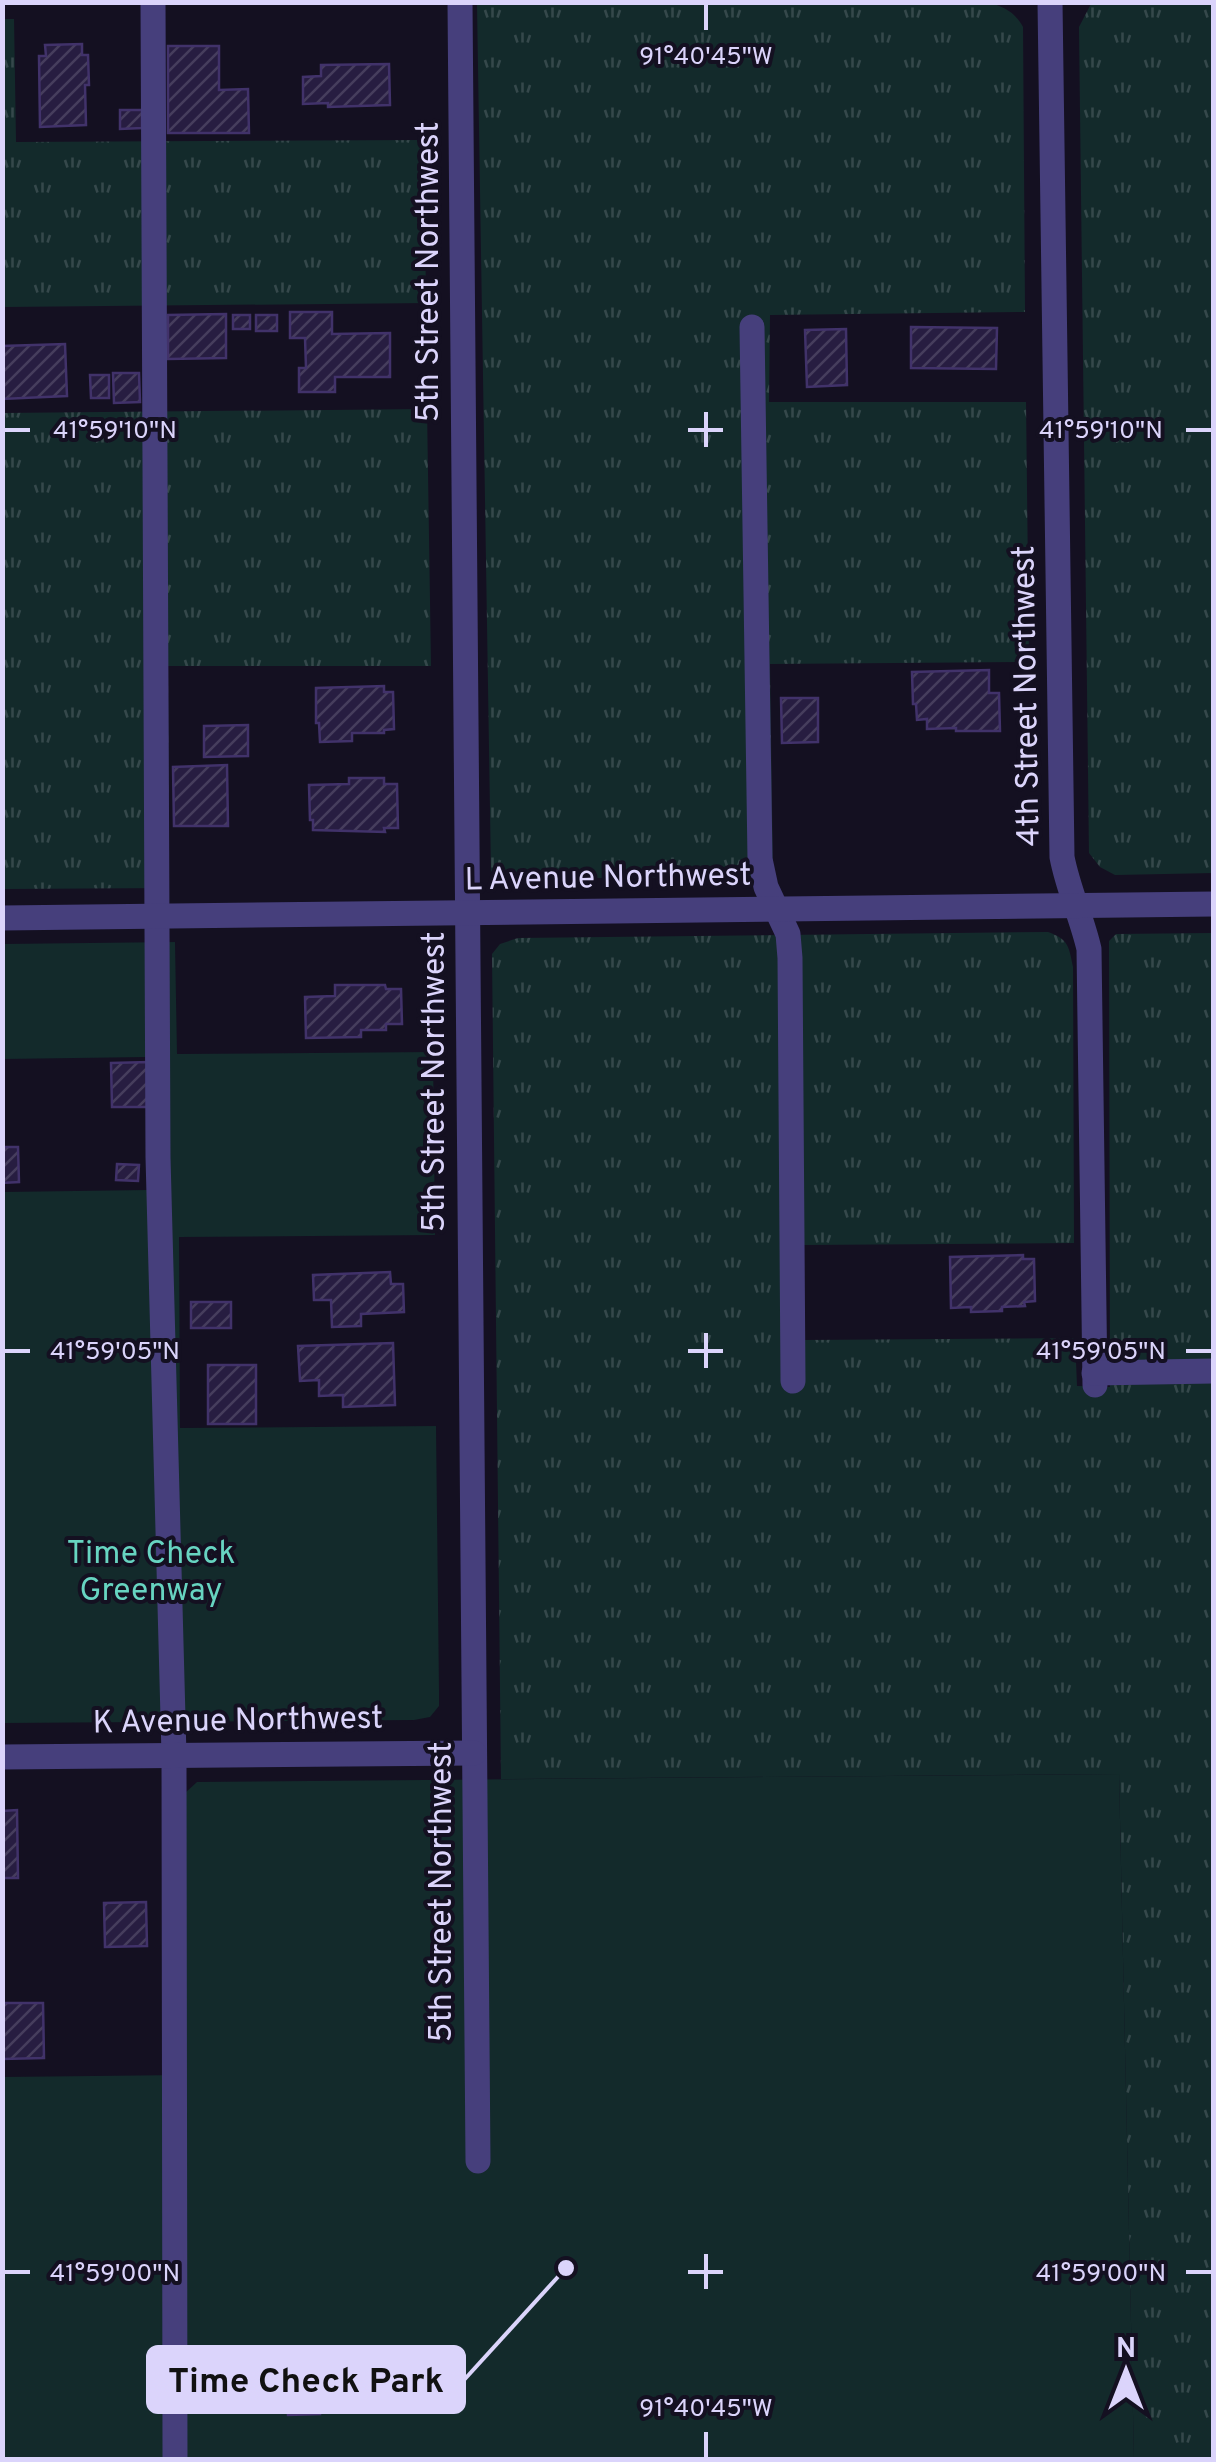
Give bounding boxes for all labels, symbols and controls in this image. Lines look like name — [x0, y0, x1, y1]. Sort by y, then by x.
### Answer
text: 91°40'45"W — [639, 42, 773, 74]
street label: 5th Street Northwest — [410, 121, 450, 423]
text: 41°59'10"N — [53, 416, 177, 448]
text: 41°59'10"N — [1039, 416, 1163, 448]
street label: 4th Street Northwest — [1005, 545, 1051, 847]
street label: L Avenue Northwest — [464, 857, 752, 901]
street label: 5th Street Northwest — [416, 931, 456, 1233]
text: 41°59'05"N — [50, 1337, 180, 1369]
text: 41°59'05"N — [1036, 1337, 1166, 1369]
park label: Time Check Greenway — [66, 1535, 236, 1612]
street label: K Avenue Northwest — [92, 1699, 384, 1745]
street label: 5th Street Northwest — [423, 1741, 463, 2043]
text: 41°59'00"N — [50, 2259, 180, 2291]
text: 41°59'00"N — [1036, 2259, 1166, 2291]
north arrow — [1076, 2322, 1176, 2422]
text: N — [1116, 2332, 1136, 2368]
callout: Time Check Park — [148, 2347, 464, 2412]
text: Time Check Park — [168, 2361, 444, 2405]
text: 91°40'45"W — [639, 2394, 773, 2426]

